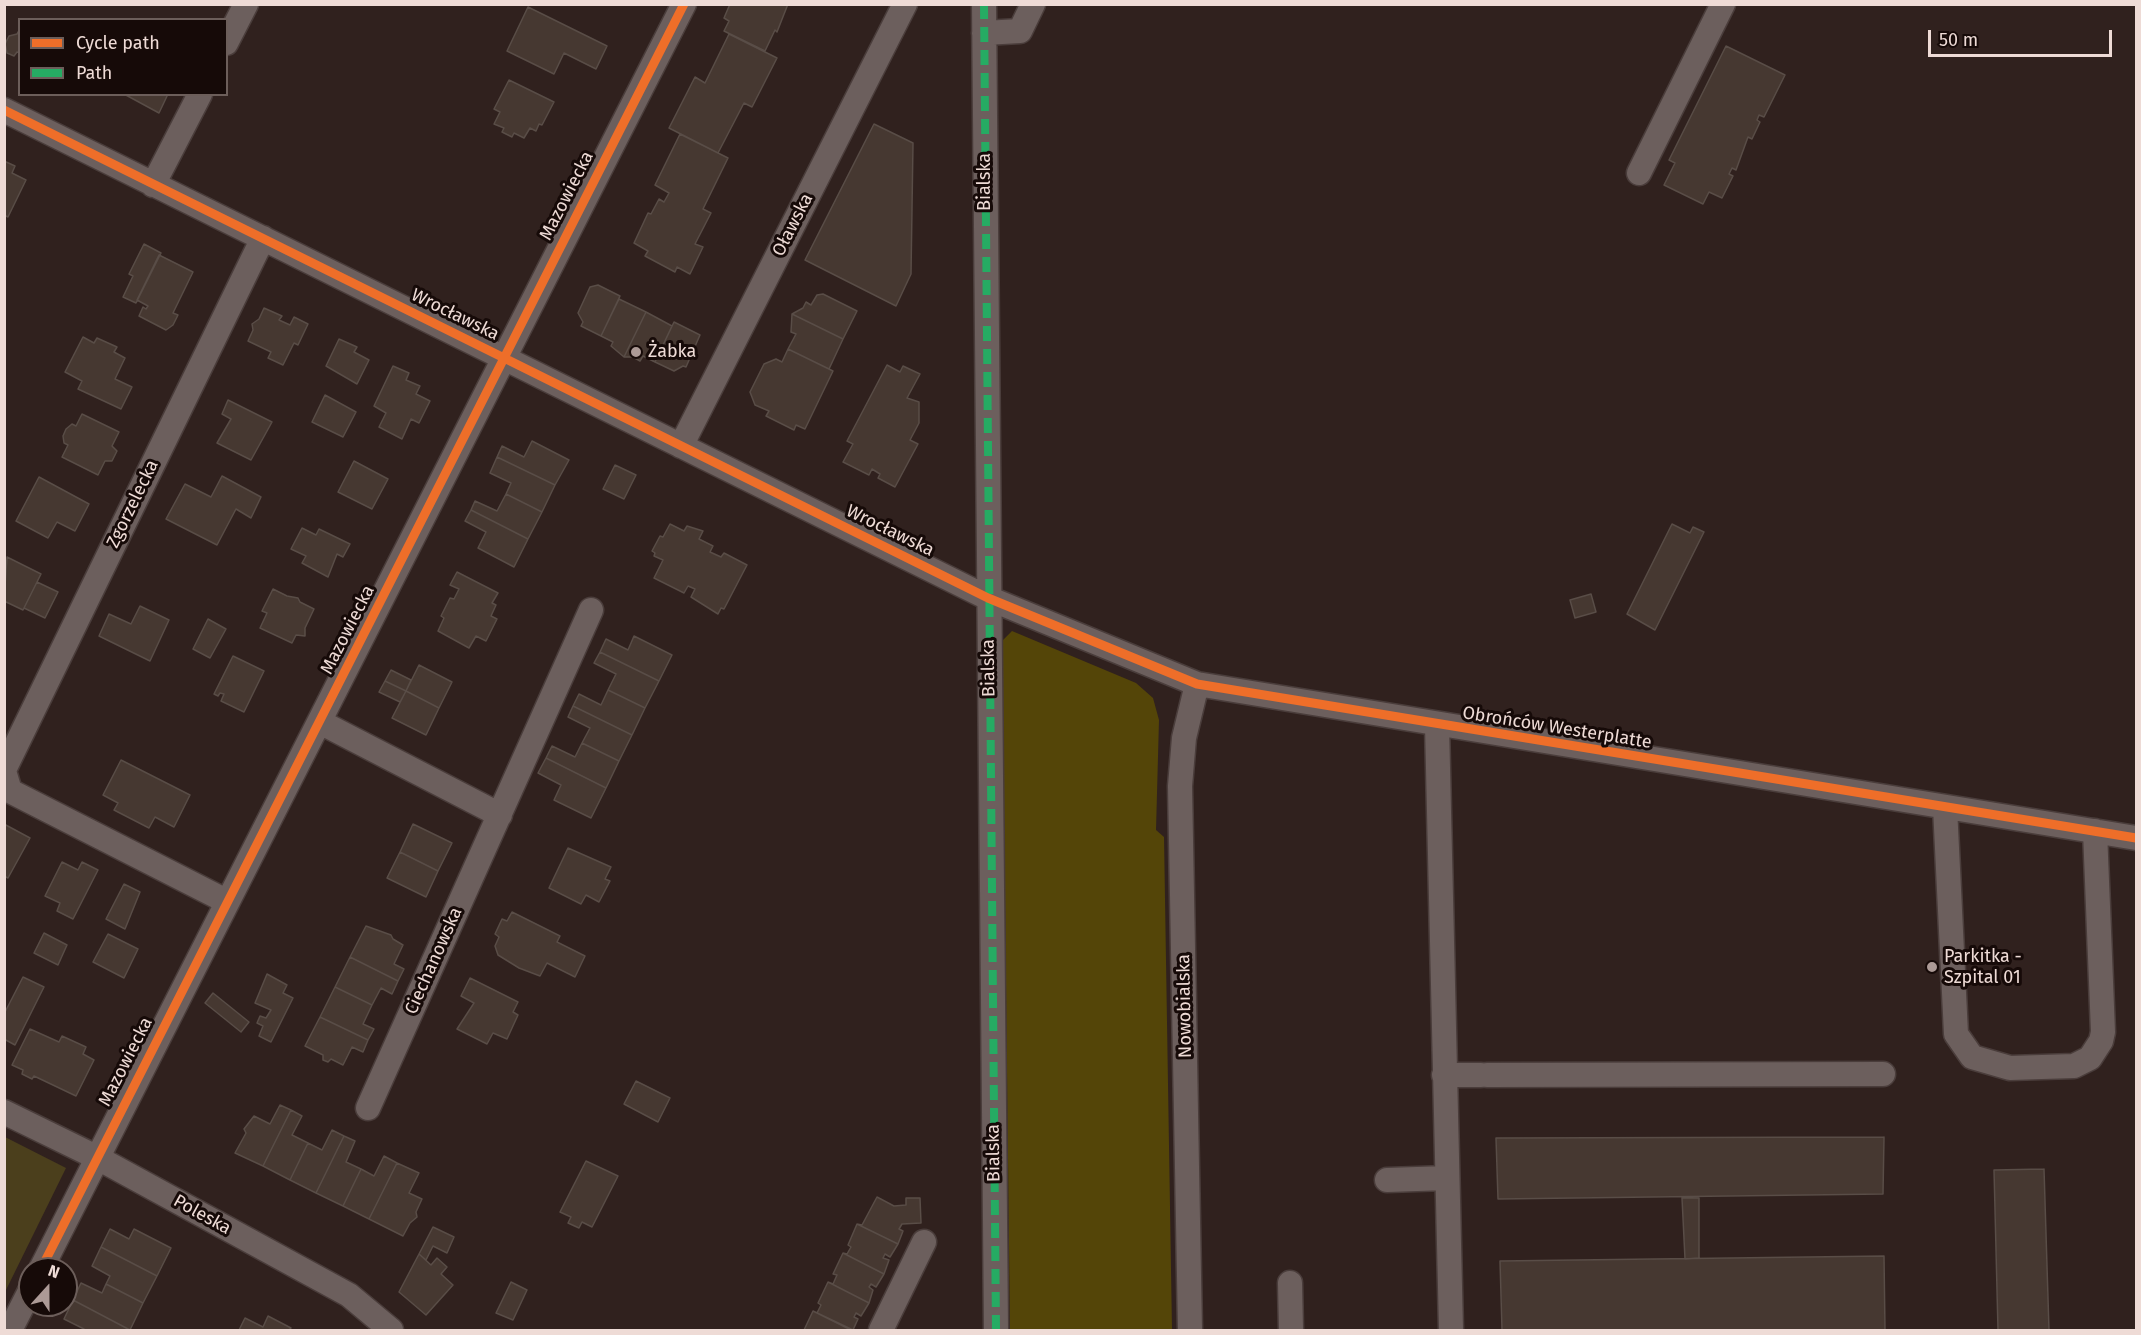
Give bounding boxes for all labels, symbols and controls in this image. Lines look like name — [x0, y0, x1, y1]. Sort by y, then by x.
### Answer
legend — [18, 18, 228, 96]
scale bar — [1931, 18, 2116, 56]
text: 50 m — [1939, 29, 1978, 51]
text: Cycle path — [76, 32, 160, 54]
text: Path — [76, 62, 112, 84]
street label: Mazowiecka — [535, 148, 599, 244]
street label: Bialska — [974, 153, 996, 211]
street label: Oławska — [768, 190, 818, 260]
street label: Wrocławska — [407, 284, 503, 346]
place label: Żabka — [648, 341, 696, 363]
marker: Żabka — [629, 345, 643, 359]
street label: Zgorzelecka — [102, 456, 164, 552]
street label: Wrocławska — [842, 500, 938, 562]
street label: Mazowiecka — [316, 582, 380, 678]
street label: Bialska — [978, 639, 1000, 697]
street label: Obrońców Westerplatte — [1461, 702, 1653, 754]
street label: Ciechanowska — [401, 904, 467, 1018]
place label: Parkitka - Szpital 01 — [1944, 946, 2022, 988]
street label: Nowobialska — [1173, 954, 1197, 1058]
marker: Parkitka - Szpital 01 — [1925, 960, 1939, 974]
street label: Mazowiecka — [94, 1014, 158, 1110]
street label: Bialska — [983, 1124, 1005, 1182]
street label: Poleska — [169, 1190, 235, 1240]
north arrow — [18, 1257, 78, 1317]
text: N — [46, 1261, 62, 1282]

